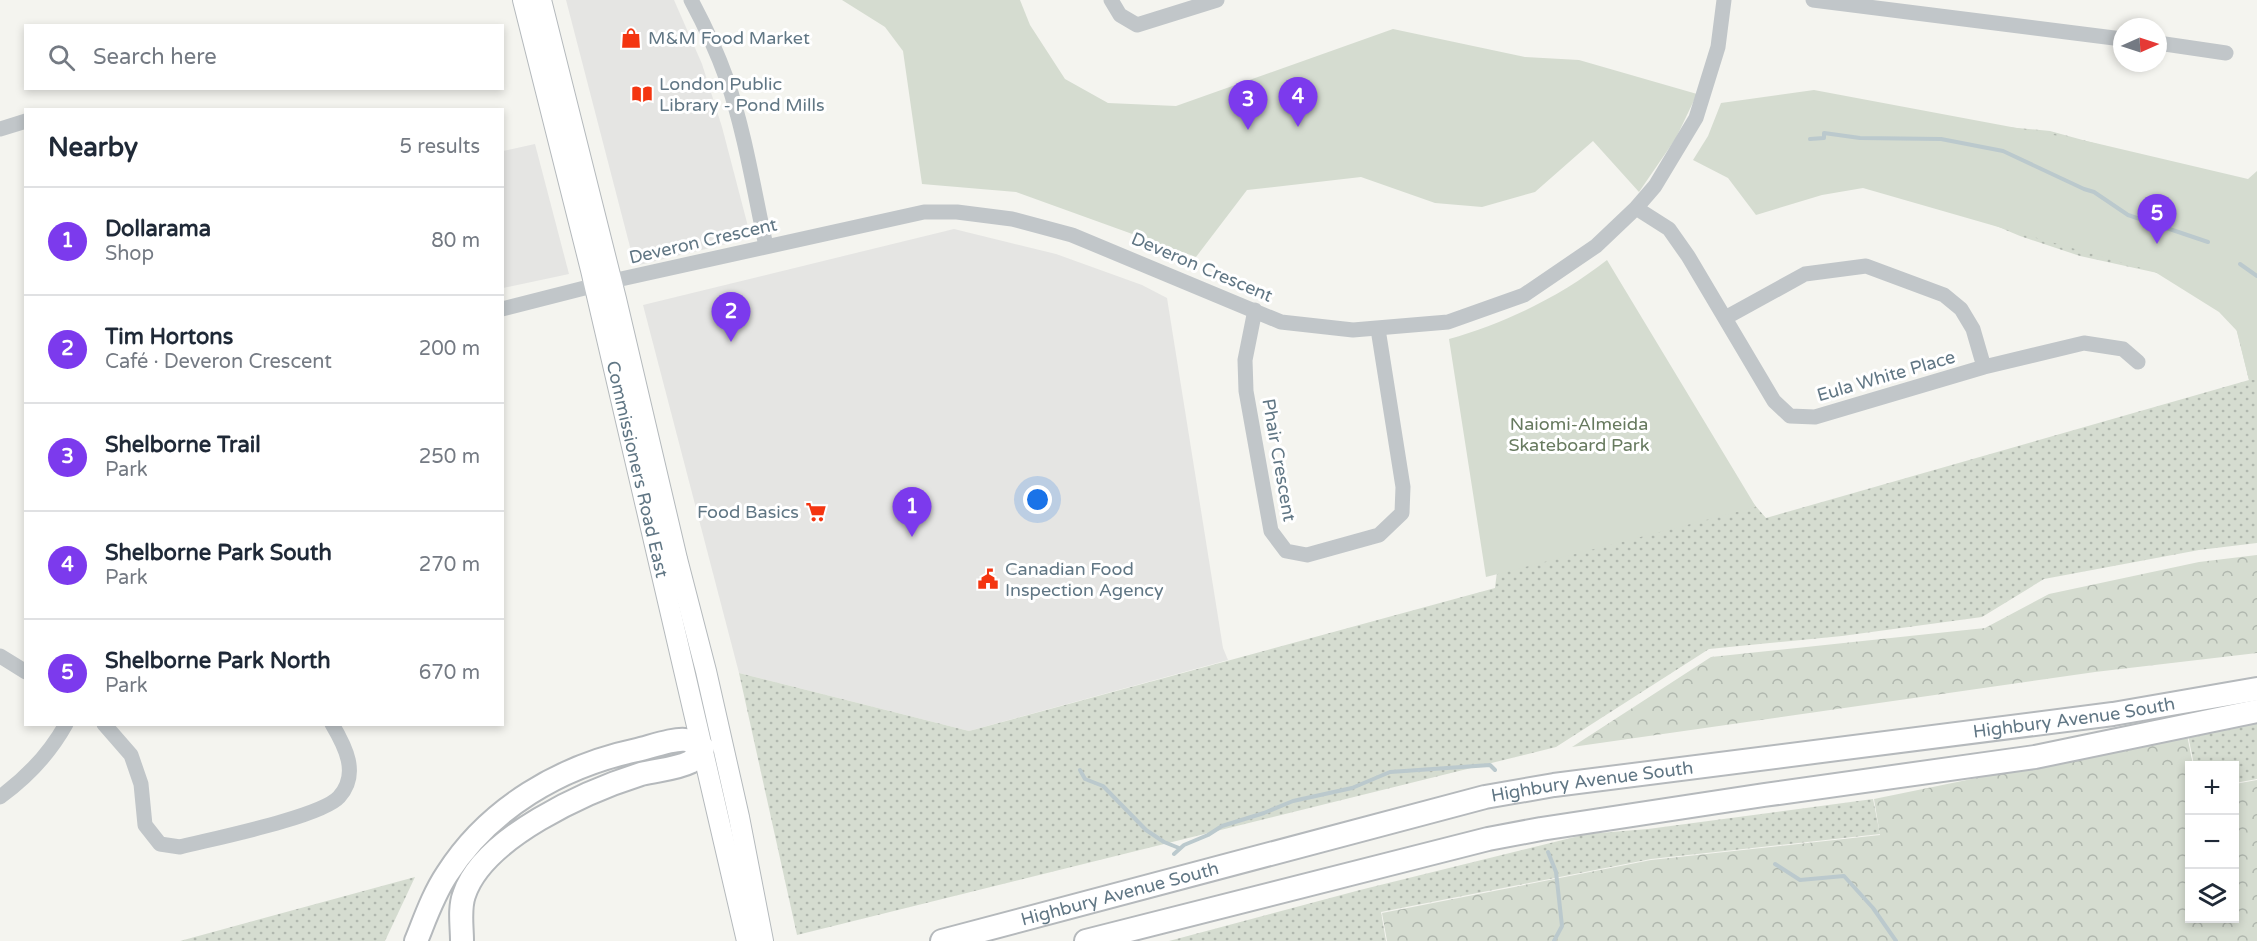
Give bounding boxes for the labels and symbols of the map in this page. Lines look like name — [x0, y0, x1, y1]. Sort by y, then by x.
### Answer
north arrow — [2113, 18, 2167, 72]
shop icon: M&M Food Market — [619, 26, 643, 50]
place label: M&M Food Market — [648, 27, 810, 49]
place label: London Public Library - Pond Mills — [659, 73, 825, 116]
pin: 4 — [1278, 78, 1318, 127]
pin: 3 — [1228, 80, 1268, 130]
library icon: London Public Library - Pond Mills — [630, 82, 654, 106]
pin: 5 — [2138, 194, 2176, 244]
street label: Deveron Crescent — [627, 213, 779, 269]
street label: Deveron Crescent — [1128, 227, 1276, 307]
pin: 2 — [712, 292, 750, 342]
street label: Eula White Place — [1814, 346, 1958, 406]
street label: Commissioners Road East — [602, 359, 673, 580]
street label: Phair Crescent — [1257, 397, 1301, 523]
park label: Naiomi-Almeida Skateboard Park — [1509, 413, 1650, 456]
your location — [1023, 485, 1052, 514]
pin: 1 — [892, 488, 932, 537]
supermarket icon: Food Basics — [804, 500, 828, 524]
place label: Food Basics — [697, 501, 799, 523]
place label: Canadian Food Inspection Agency — [1005, 558, 1164, 601]
public building icon: Canadian Food Inspection Agency — [976, 567, 1000, 591]
street label: Highbury Avenue South — [1972, 692, 2177, 743]
street label: Highbury Avenue South — [1489, 756, 1694, 807]
street label: Highbury Avenue South — [1019, 857, 1221, 931]

